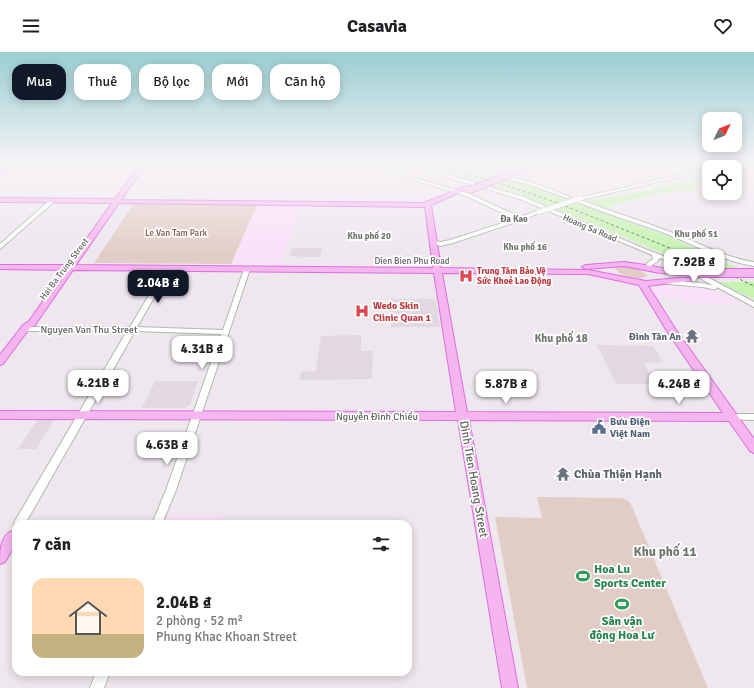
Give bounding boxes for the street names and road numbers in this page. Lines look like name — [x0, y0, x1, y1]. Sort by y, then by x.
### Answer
street label: Hoang Sa Road — [561, 212, 619, 245]
street label: Hai Ba Trung Street — [38, 236, 91, 302]
street label: Dien Bien Phu Road — [374, 256, 450, 267]
street label: Nguyen Van Thu Street — [41, 324, 138, 336]
street label: Nguyễn Đình Chiểu — [336, 411, 418, 423]
street label: Dinh Tien Hoang Street — [456, 420, 491, 539]

